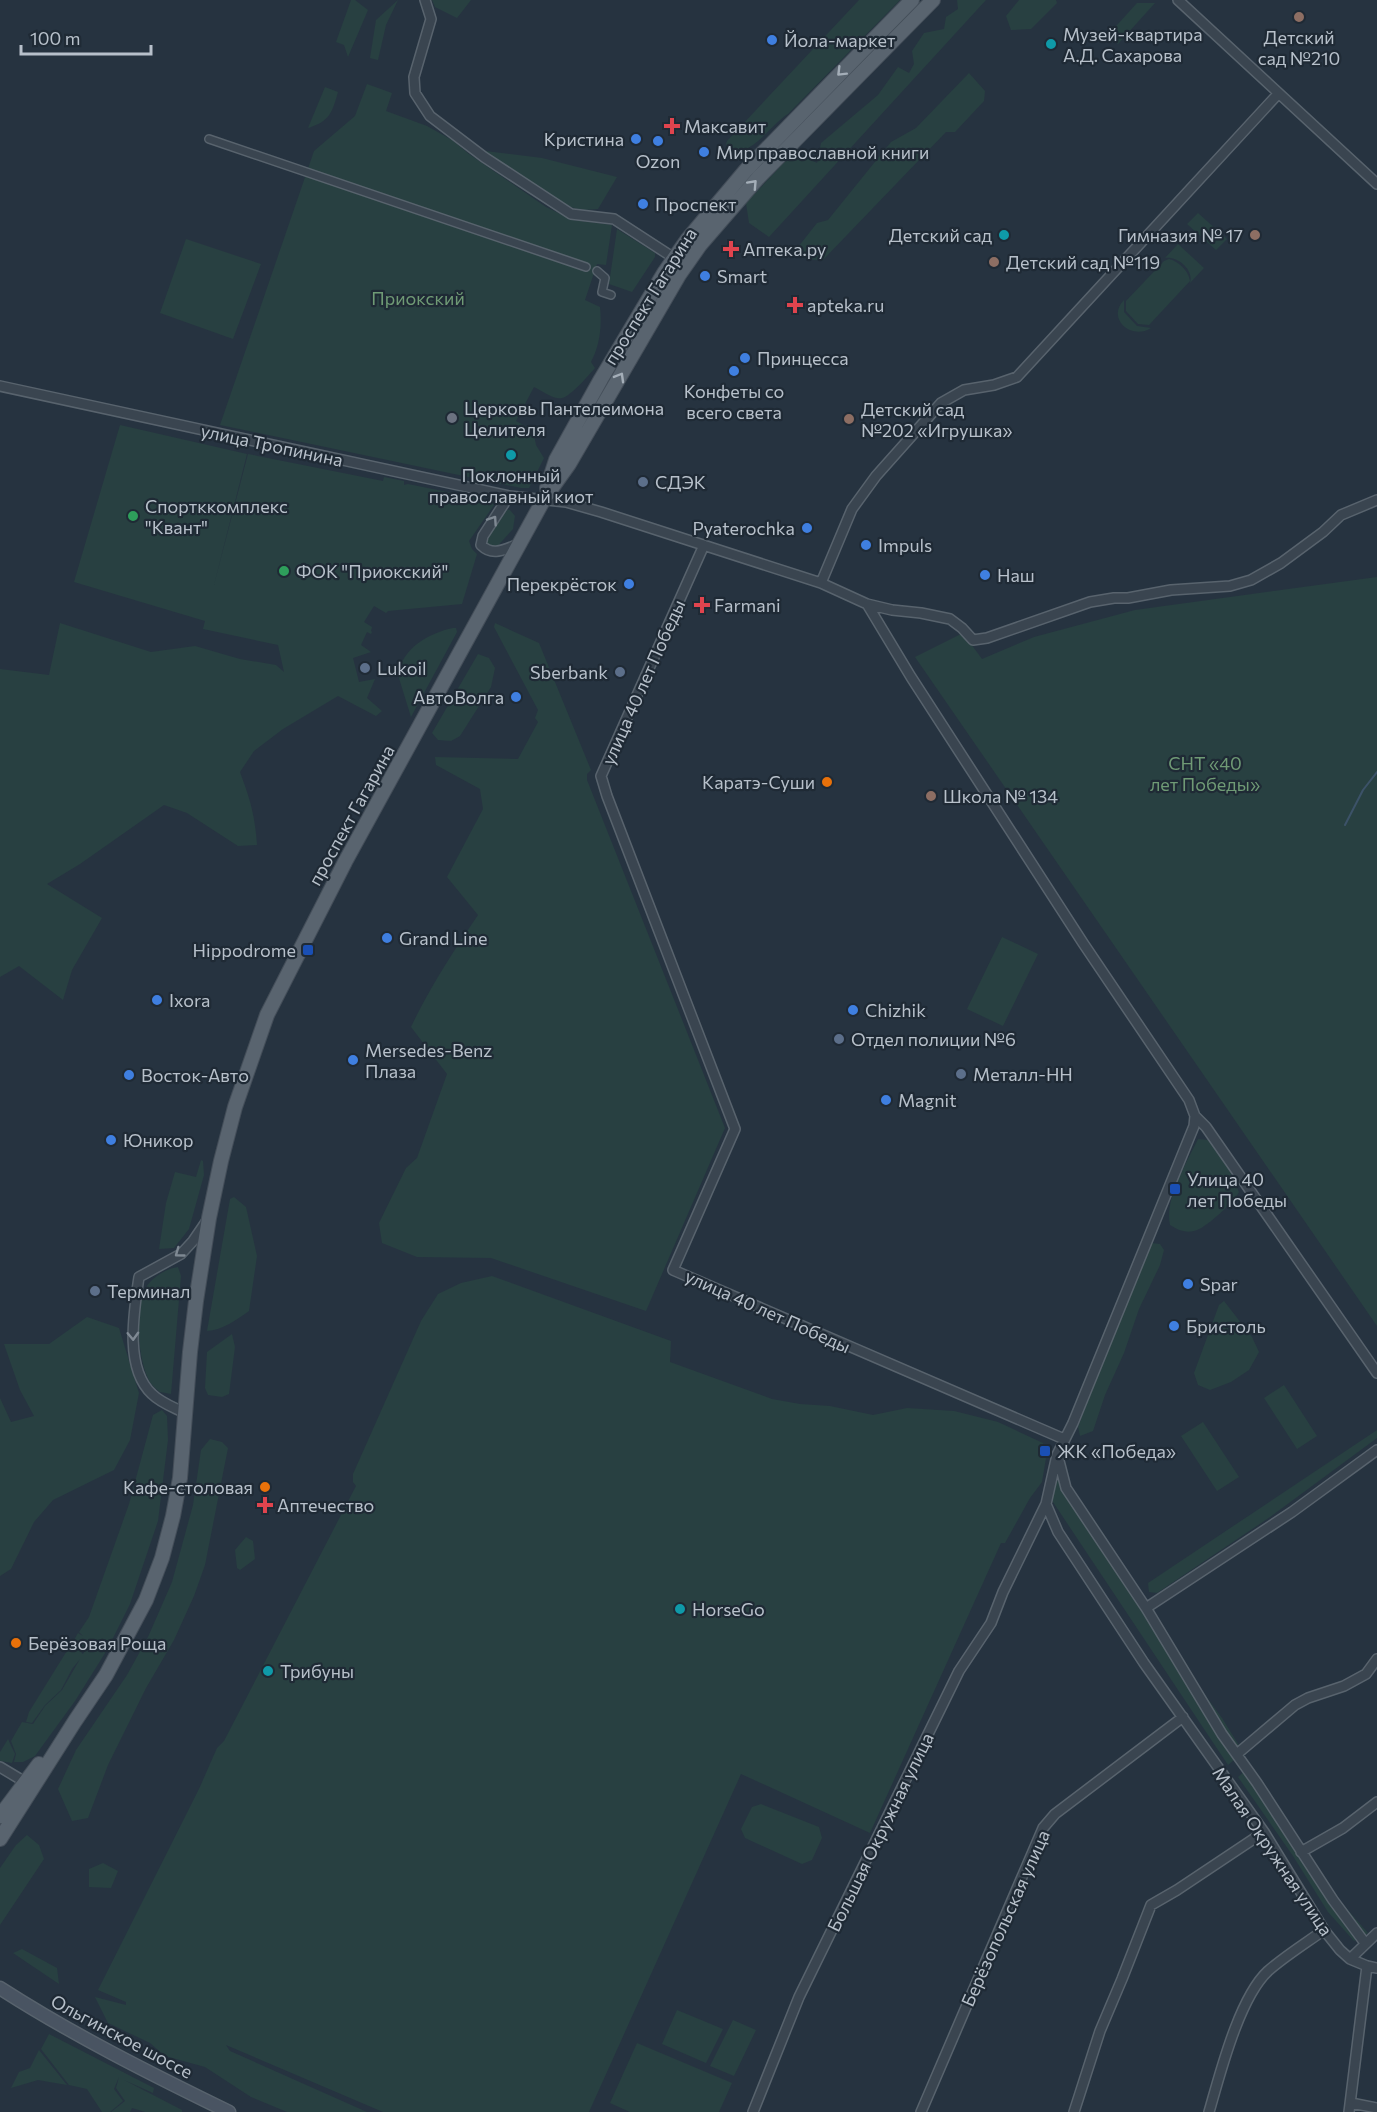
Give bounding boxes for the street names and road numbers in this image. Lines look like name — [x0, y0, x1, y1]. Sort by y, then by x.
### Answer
street label: проспект Гагарина — [599, 223, 701, 369]
street label: улица Тропинина — [199, 419, 345, 471]
street label: улица 40 лет Победы — [597, 596, 689, 768]
street label: проспект Гагарина — [303, 741, 399, 889]
street label: улица 40 лет Победы — [682, 1265, 854, 1357]
street label: Большая Окружная улица — [822, 1729, 938, 1935]
street label: Малая Окружная улица — [1208, 1762, 1338, 1940]
street label: Берёзопольская улица — [956, 1826, 1054, 2010]
street label: Ольгинское шоссе — [47, 1989, 197, 2083]

